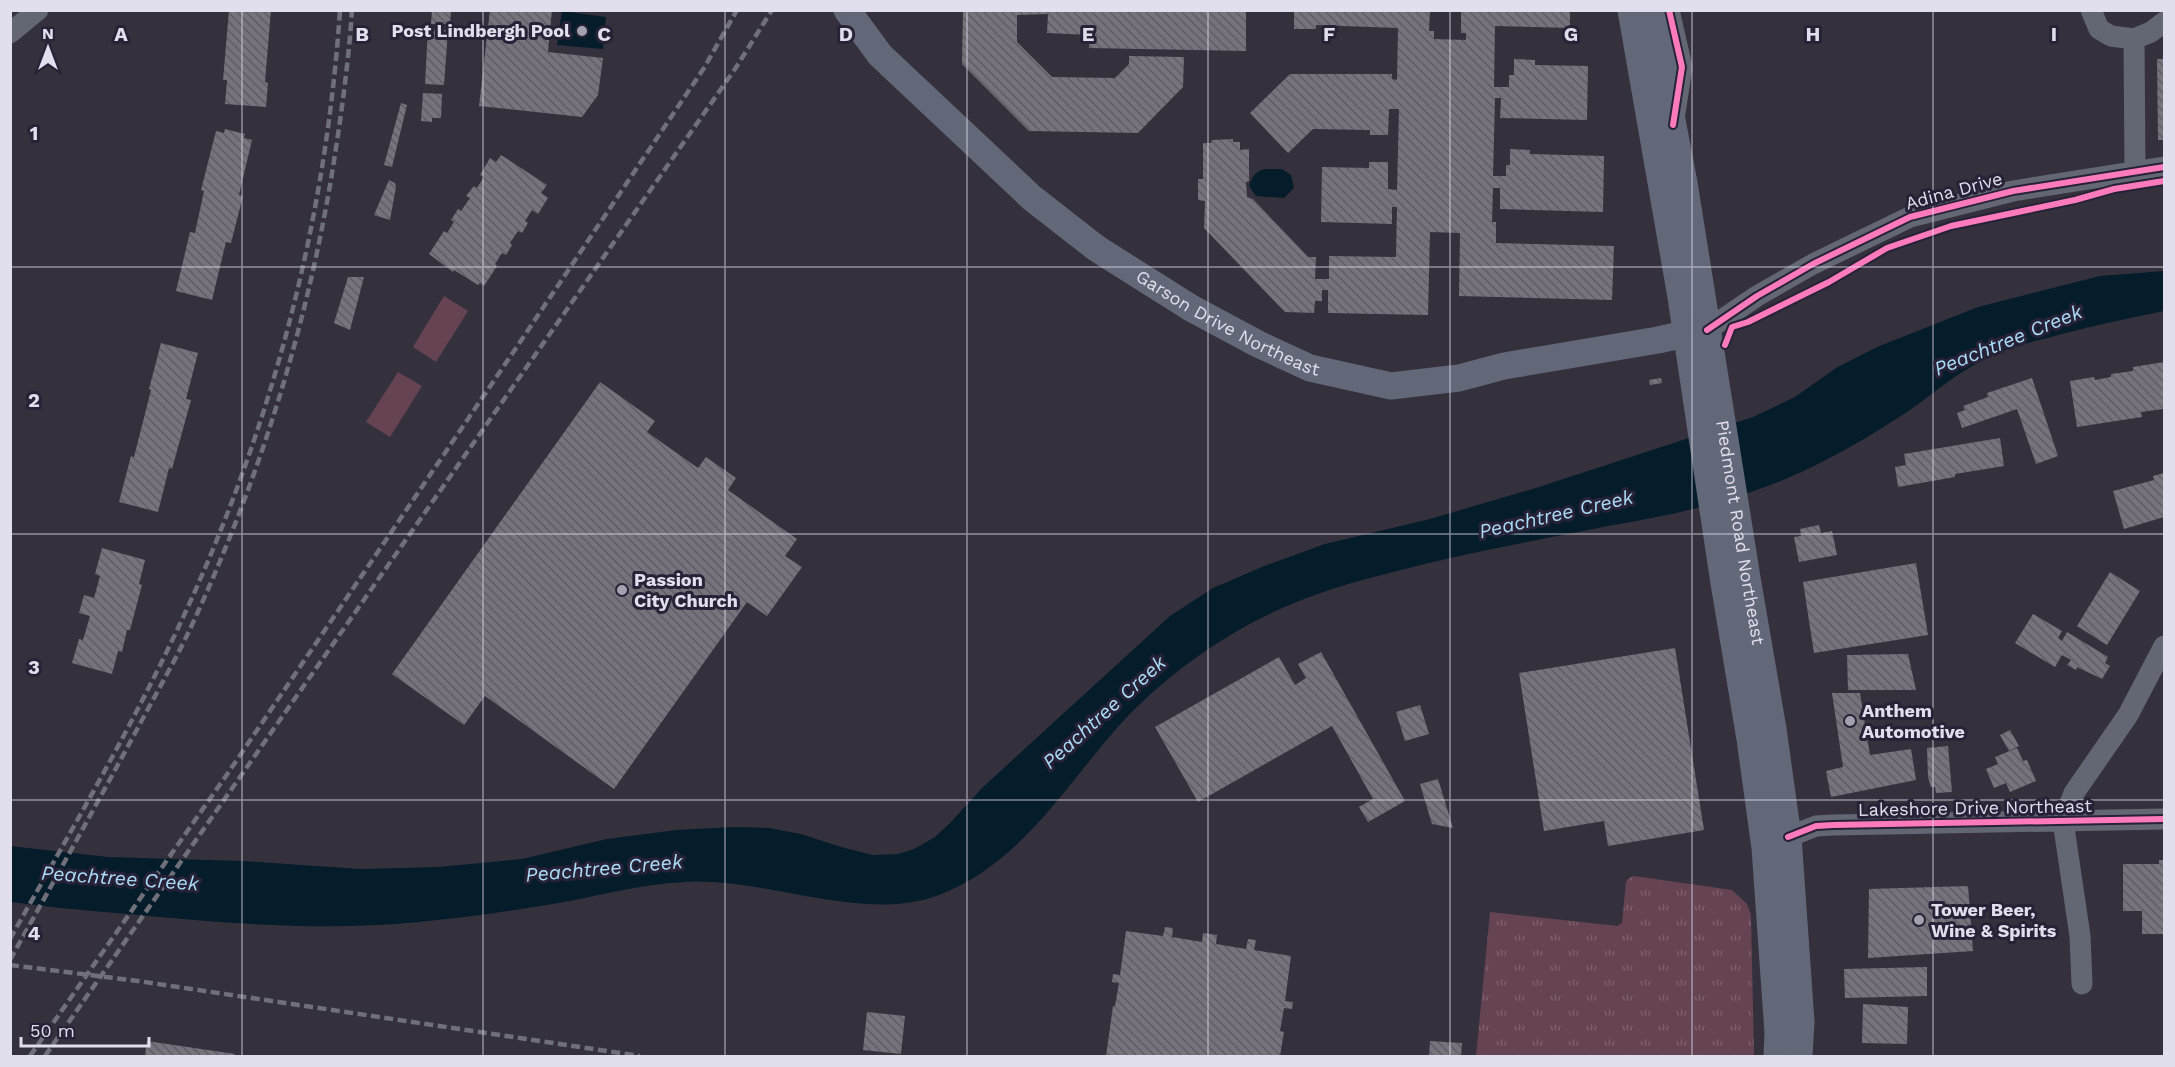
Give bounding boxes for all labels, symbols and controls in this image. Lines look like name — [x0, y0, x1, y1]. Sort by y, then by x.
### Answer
north arrow — [18, 18, 78, 78]
place label: Post Lindbergh Pool — [391, 20, 570, 41]
text: A — [114, 22, 128, 46]
text: B — [355, 22, 369, 46]
text: C — [597, 22, 611, 46]
text: D — [839, 22, 853, 46]
text: E — [1082, 22, 1094, 46]
text: F — [1323, 22, 1335, 46]
text: G — [1564, 22, 1578, 46]
text: H — [1806, 22, 1820, 46]
text: I — [2051, 22, 2057, 46]
text: N — [42, 24, 54, 43]
marker: Post Lindbergh Pool — [575, 24, 589, 38]
text: 1 — [30, 121, 38, 145]
street label: Adina Drive — [1903, 167, 2005, 214]
street label: Garson Drive Northeast — [1132, 265, 1322, 380]
water label: Peachtree Creek — [1930, 299, 2087, 381]
text: 2 — [28, 388, 40, 412]
street label: Piedmont Road Northeast — [1712, 418, 1769, 647]
water label: Peachtree Creek — [1476, 484, 1637, 543]
place label: Passion City Church — [634, 569, 738, 611]
marker: Passion City Church — [615, 583, 629, 597]
water label: Peachtree Creek — [1037, 650, 1172, 774]
text: 3 — [28, 655, 40, 679]
place label: Anthem Automotive — [1862, 700, 1965, 742]
marker: Anthem Automotive — [1843, 714, 1857, 728]
street label: Lakeshore Drive Northeast — [1858, 795, 2093, 820]
water label: Peachtree Creek — [524, 849, 685, 887]
water label: Peachtree Creek — [40, 861, 201, 896]
place label: Tower Beer, Wine & Spirits — [1931, 899, 2057, 941]
marker: Tower Beer, Wine & Spirits — [1912, 913, 1926, 927]
text: 4 — [28, 921, 41, 945]
scale bar — [21, 1010, 148, 1048]
text: 50 m — [30, 1020, 75, 1041]

